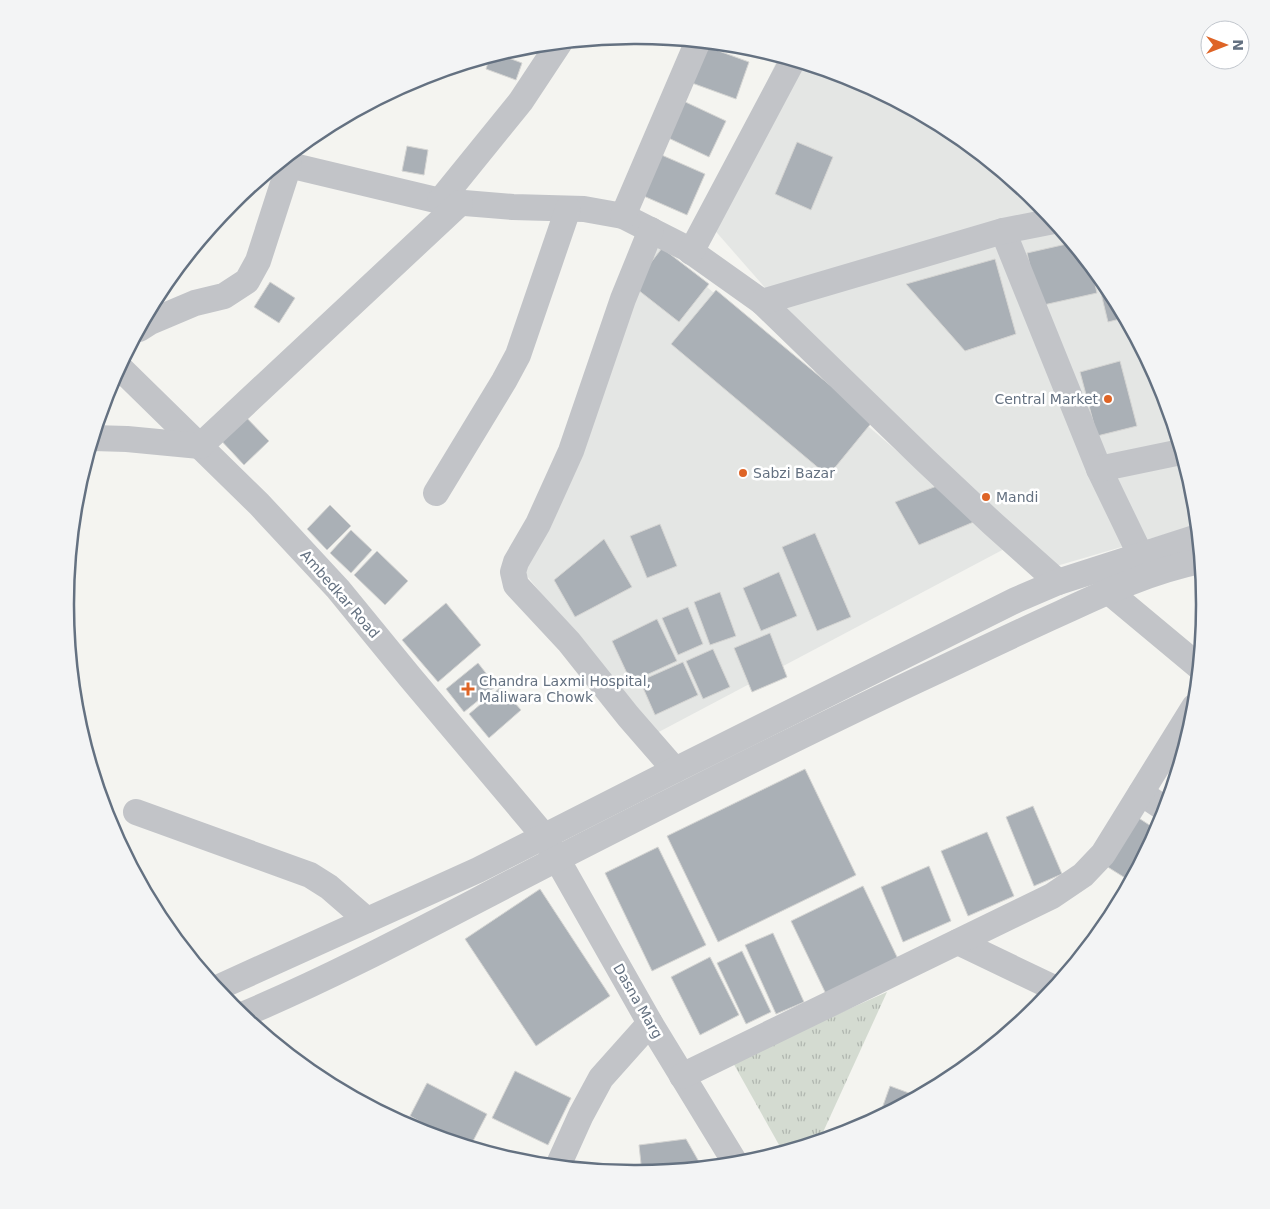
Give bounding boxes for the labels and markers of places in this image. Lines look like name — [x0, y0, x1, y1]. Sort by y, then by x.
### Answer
place label: Central Market — [994, 391, 1098, 407]
marker: Central Market — [1102, 393, 1114, 405]
place label: Sabzi Bazar — [753, 465, 835, 481]
marker: Sabzi Bazar — [737, 467, 749, 479]
place label: Mandi — [996, 489, 1038, 505]
marker: Mandi — [980, 491, 992, 503]
place label: Chandra Laxmi Hospital, Maliwara Chowk — [479, 673, 651, 705]
marker: Chandra Laxmi Hospital, Maliwara Chowk — [461, 682, 475, 696]

